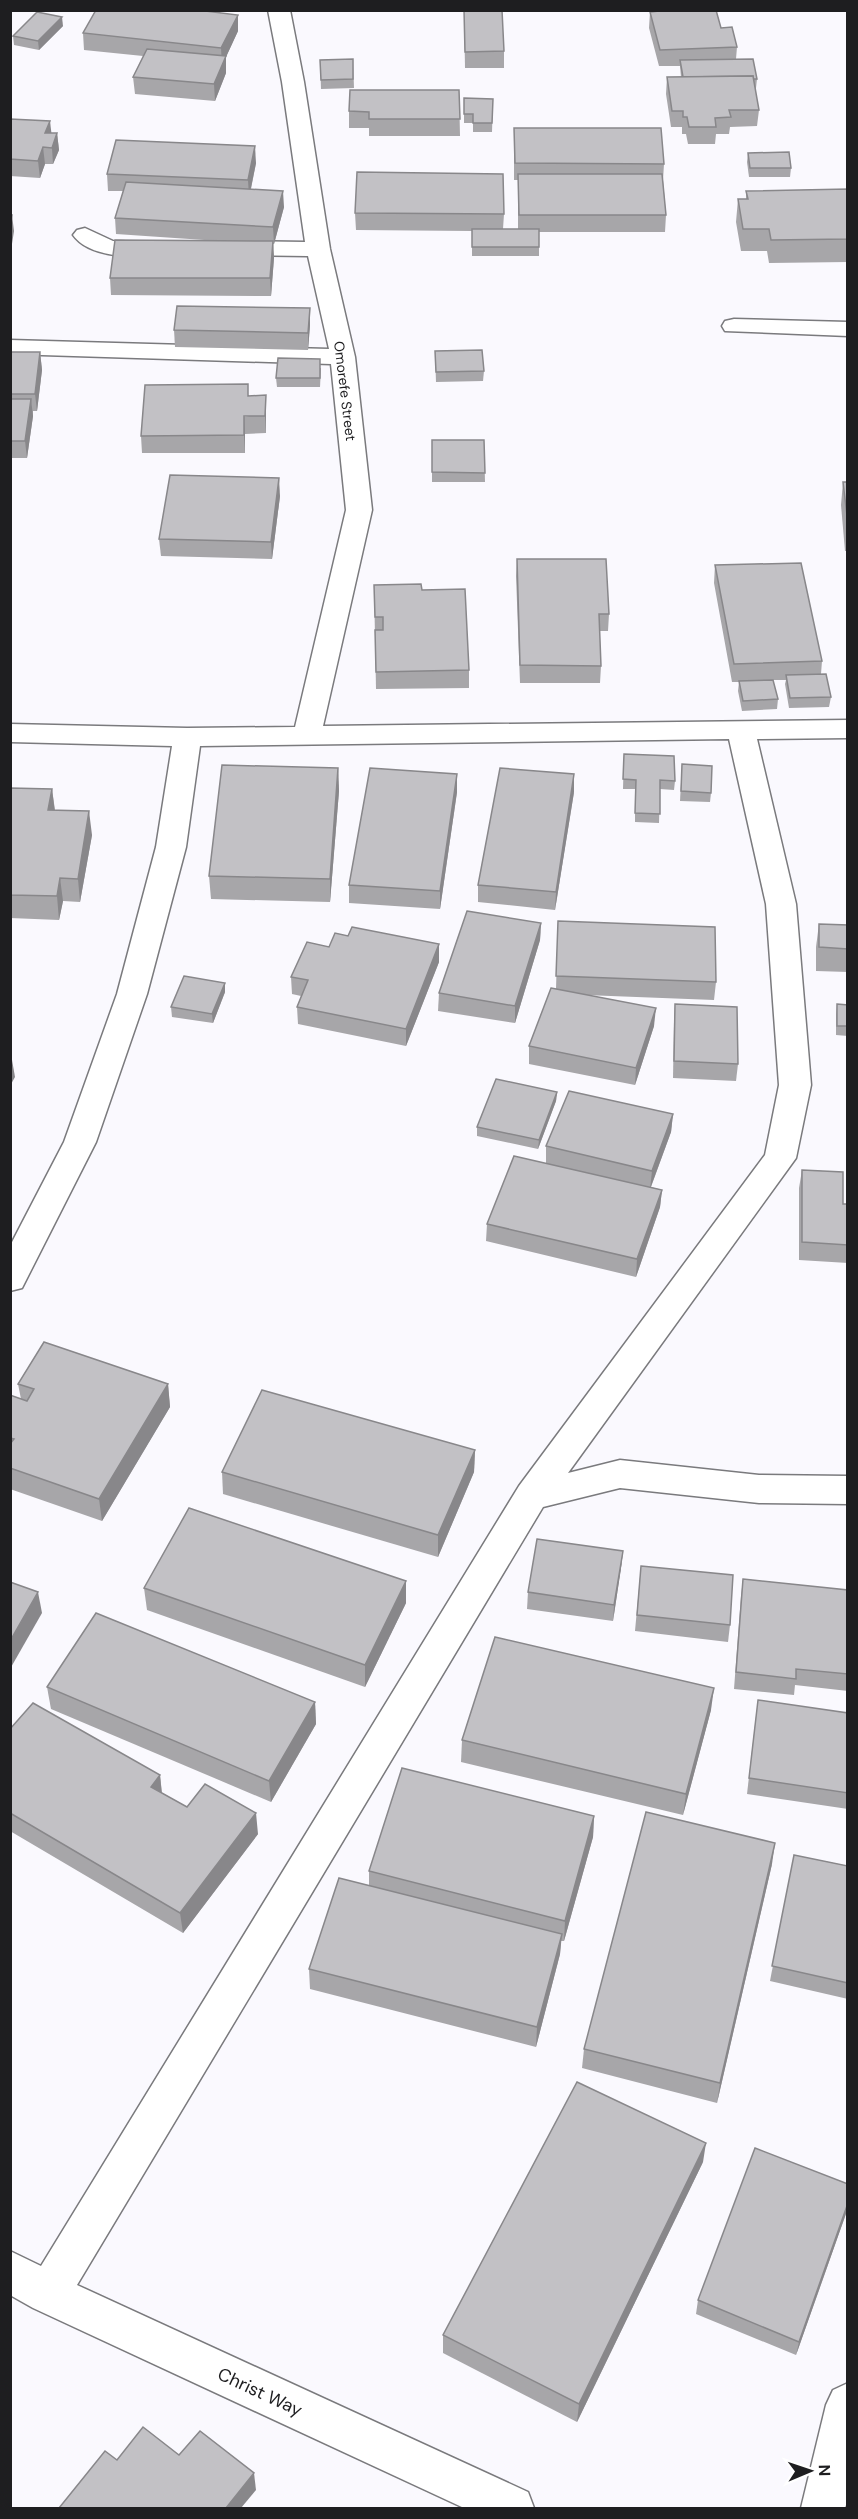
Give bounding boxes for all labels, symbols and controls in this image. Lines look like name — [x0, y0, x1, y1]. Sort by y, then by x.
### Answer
street label: Omorefe Street — [330, 340, 360, 442]
street label: Christ Way — [214, 2362, 306, 2422]
north arrow — [780, 2441, 840, 2501]
text: N — [814, 2464, 835, 2477]

